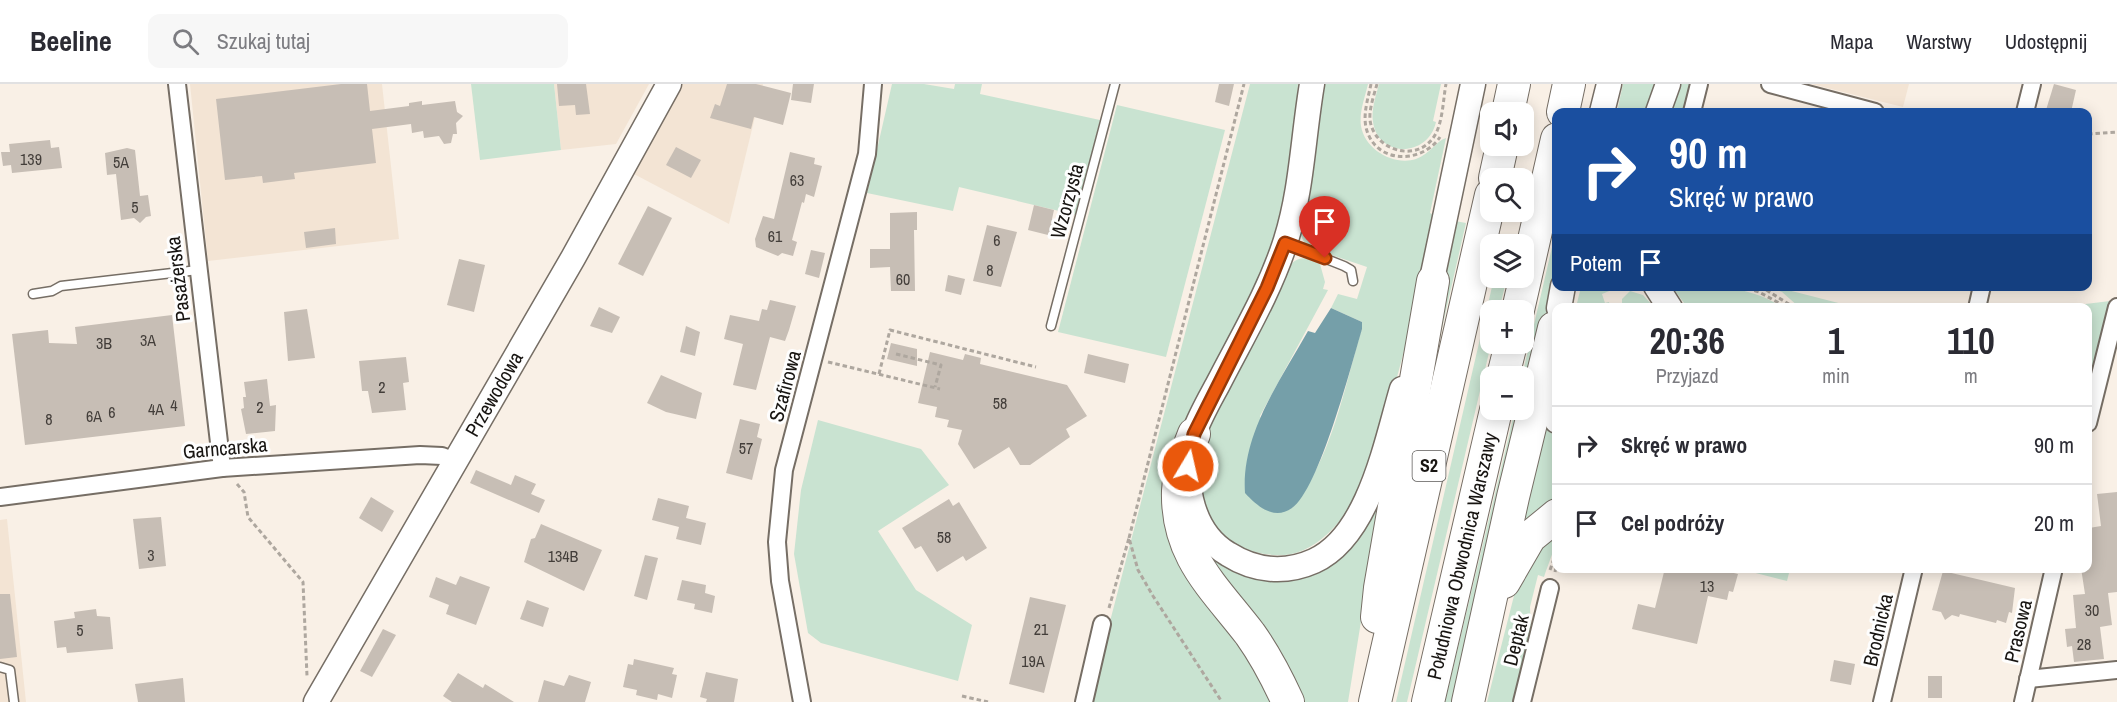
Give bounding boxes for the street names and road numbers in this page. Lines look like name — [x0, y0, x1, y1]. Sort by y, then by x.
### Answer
street label: Wzorzysta — [1044, 160, 1089, 241]
street label: Pasażerska — [159, 235, 196, 323]
street label: Przewodowa — [458, 346, 529, 441]
street label: Szafirowa — [762, 347, 807, 425]
street label: Południowa Obwodnica Warszawy — [1420, 429, 1503, 682]
street label: Garncarska — [182, 430, 268, 465]
road number: S2 — [1412, 451, 1446, 481]
street label: Brodnicka — [1856, 591, 1899, 669]
street label: Prasowa — [1997, 597, 2038, 665]
street label: Deptak — [1496, 611, 1535, 668]

